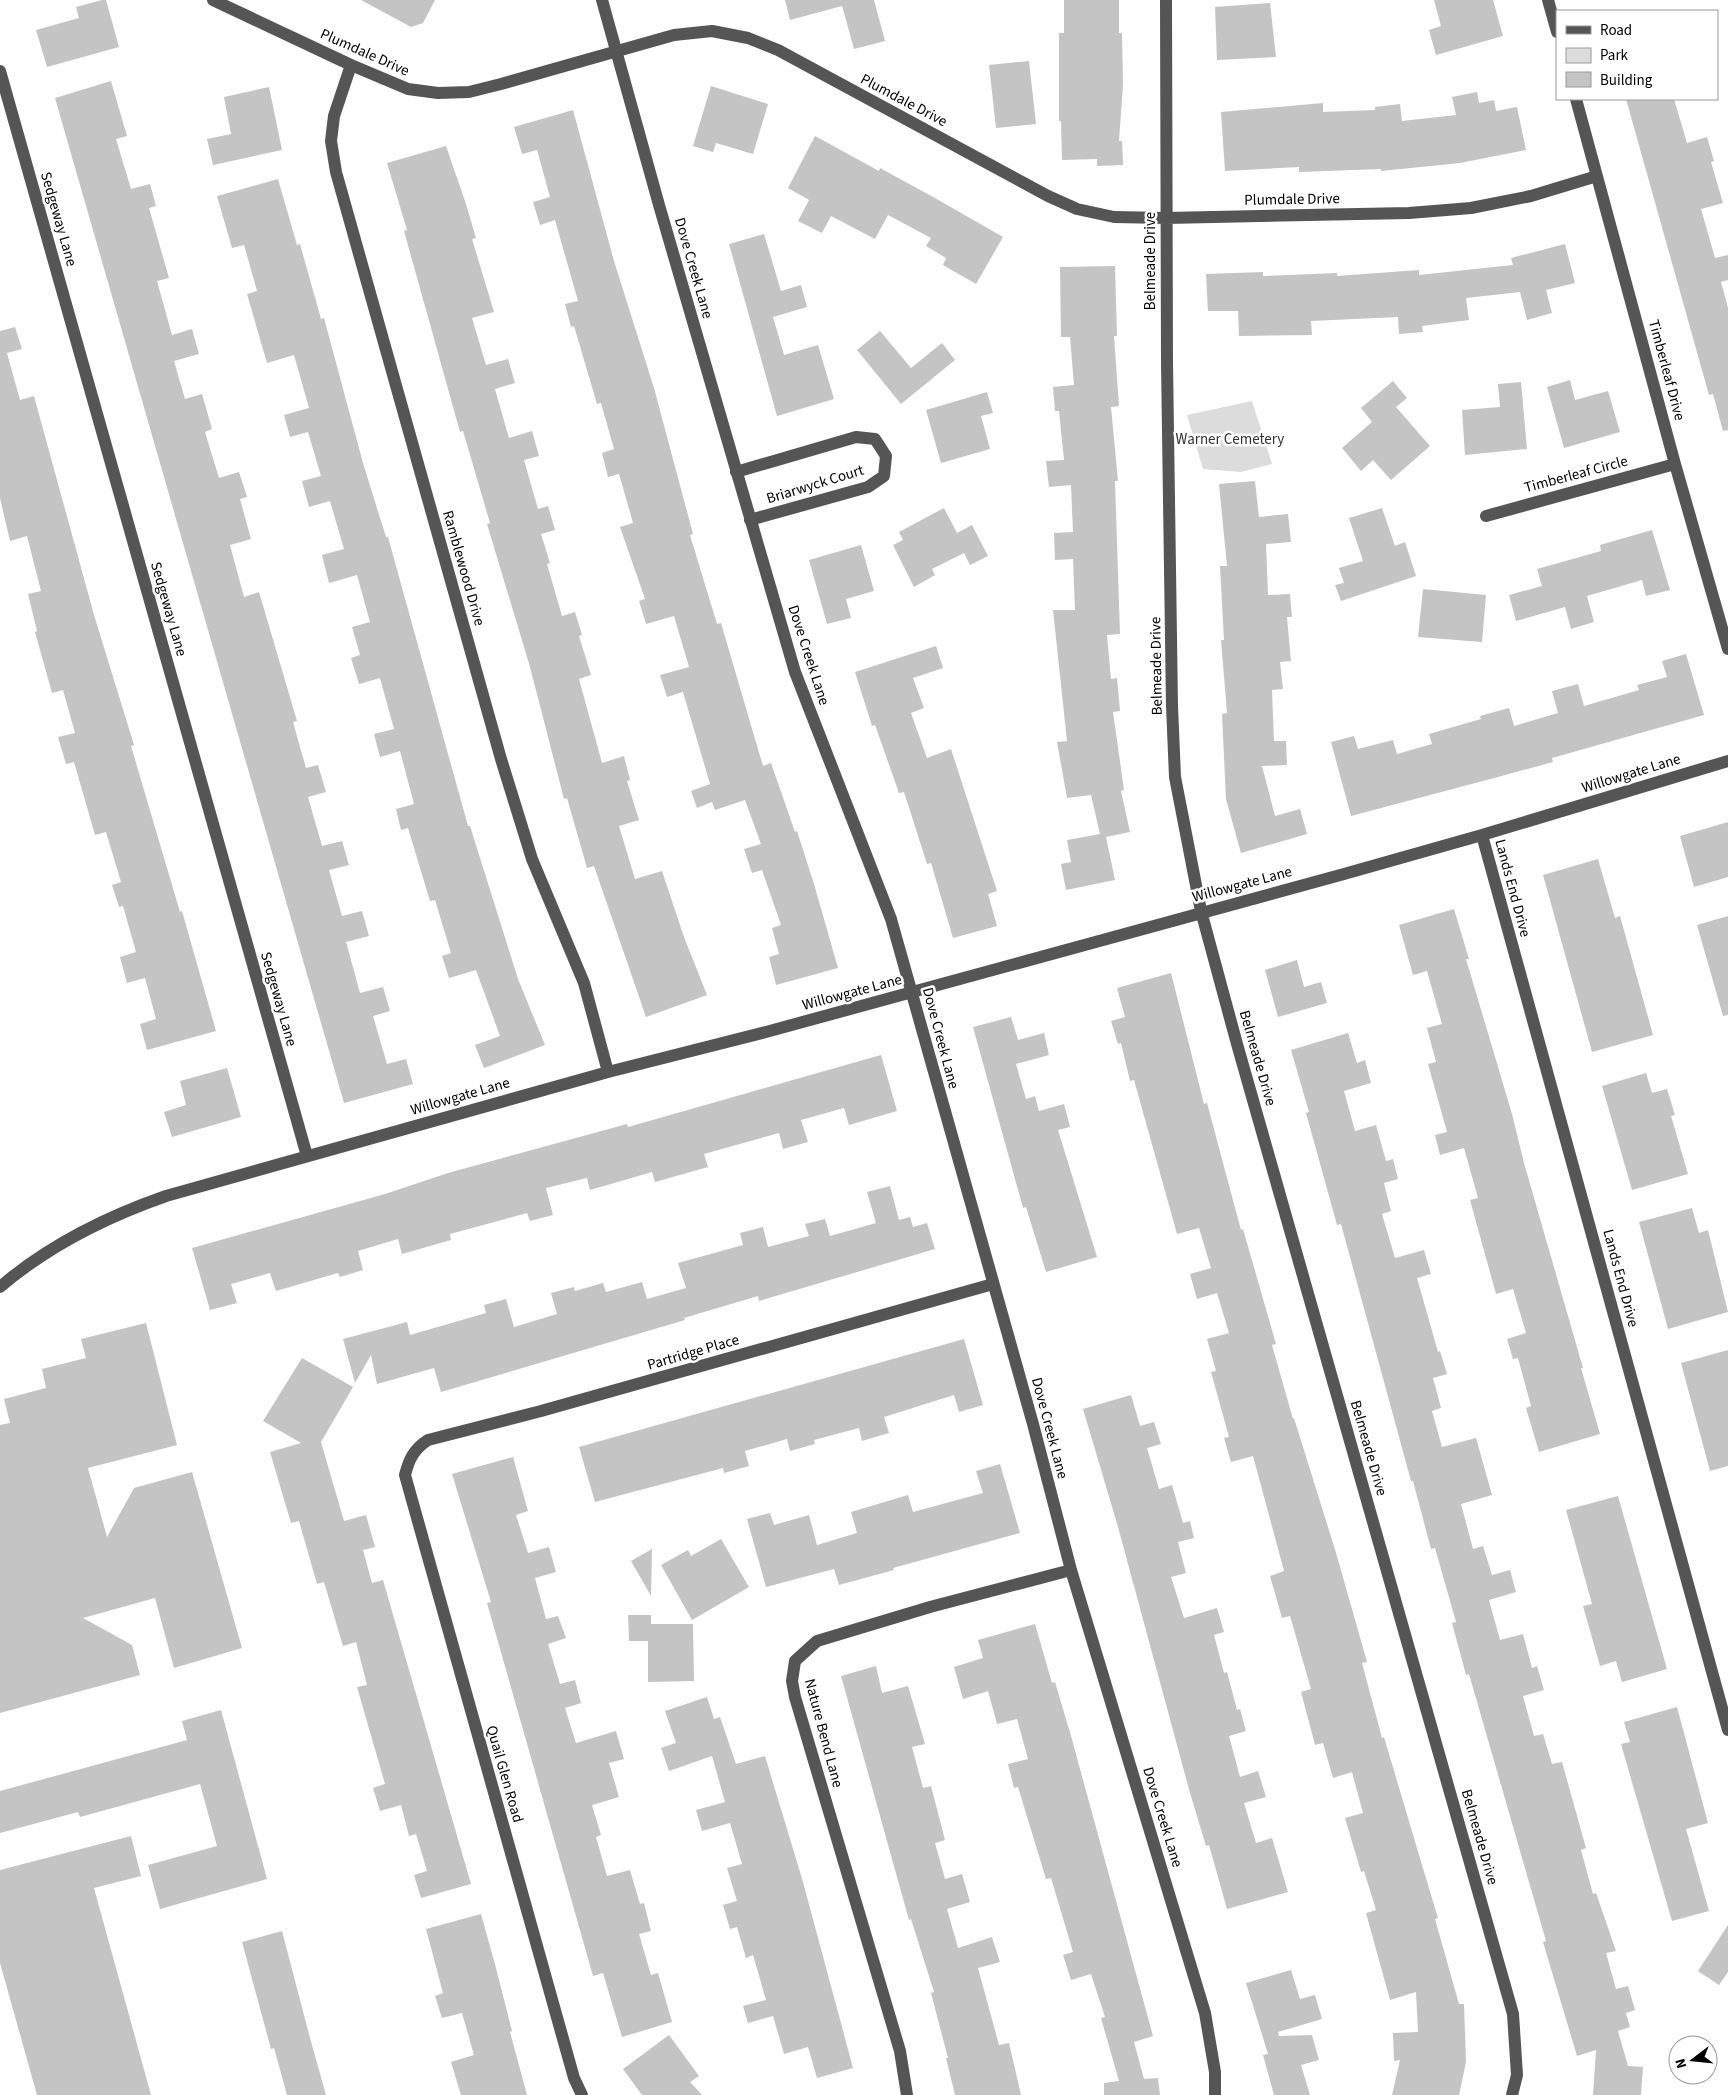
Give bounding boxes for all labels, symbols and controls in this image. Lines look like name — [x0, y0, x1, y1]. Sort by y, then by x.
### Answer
legend — [1556, 10, 1718, 100]
text: Road — [1600, 20, 1632, 41]
street label: Plumdale Drive — [317, 23, 413, 81]
text: Park — [1600, 45, 1629, 66]
street label: Plumdale Drive — [857, 69, 951, 132]
text: Building — [1600, 70, 1653, 91]
street label: Sedgeway Lane — [35, 169, 82, 269]
street label: Plumdale Drive — [1244, 188, 1340, 211]
street label: Belmeade Drive — [1140, 212, 1161, 310]
street label: Dove Creek Lane — [669, 215, 718, 321]
street label: Timberleaf Drive — [1643, 317, 1690, 423]
park label: Warner Cemetery — [1176, 429, 1284, 450]
street label: Timberleaf Circle — [1522, 451, 1630, 498]
street label: Briarwyck Court — [764, 460, 866, 509]
street label: Ramblewood Drive — [437, 508, 490, 628]
street label: Sedgeway Lane — [145, 559, 192, 659]
street label: Dove Creek Lane — [782, 602, 835, 708]
street label: Belmeade Drive — [1145, 617, 1168, 715]
street label: Willowgate Lane — [1579, 748, 1683, 798]
street label: Lands End Drive — [1489, 837, 1536, 939]
street label: Willowgate Lane — [1190, 861, 1294, 908]
street label: Sedgeway Lane — [255, 949, 302, 1049]
street label: Willowgate Lane — [800, 969, 904, 1016]
street label: Dove Creek Lane — [917, 985, 964, 1091]
street label: Belmeade Drive — [1234, 1008, 1281, 1108]
street label: Willowgate Lane — [408, 1072, 512, 1121]
street label: Lands End Drive — [1597, 1227, 1644, 1329]
street label: Partridge Place — [645, 1329, 741, 1376]
street label: Dove Creek Lane — [1026, 1375, 1073, 1481]
street label: Belmeade Drive — [1345, 1398, 1392, 1498]
street label: Nature Bend Lane — [799, 1676, 848, 1790]
street label: Quail Glen Road — [481, 1723, 528, 1825]
street label: Dove Creek Lane — [1137, 1764, 1188, 1870]
street label: Belmeade Drive — [1456, 1787, 1503, 1887]
north arrow — [1668, 2035, 1718, 2085]
text: N — [1671, 2056, 1692, 2071]

